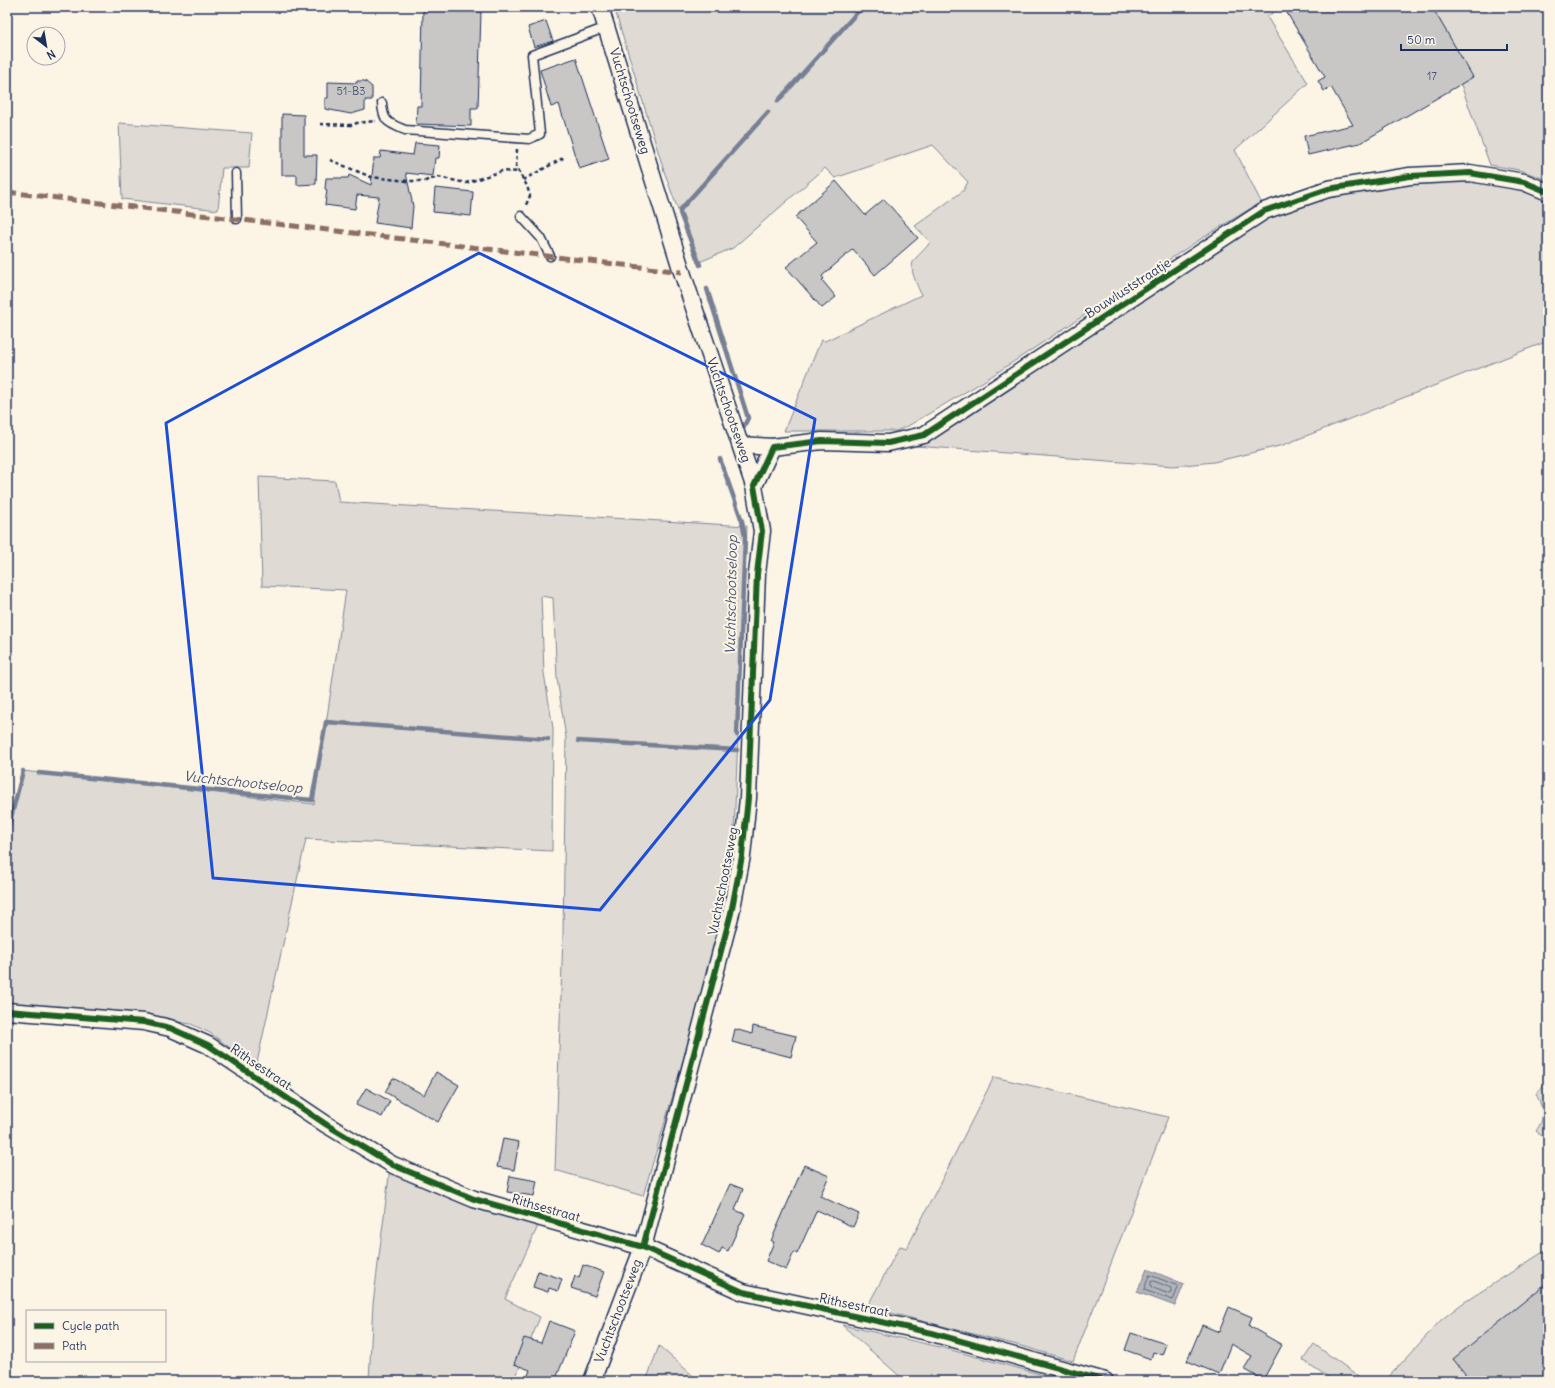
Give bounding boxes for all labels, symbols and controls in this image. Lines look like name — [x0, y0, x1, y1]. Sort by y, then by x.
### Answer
north arrow — [26, 26, 66, 66]
scale bar — [1401, 26, 1507, 52]
text: 50 m — [1407, 32, 1436, 47]
street label: Vuchtschootseweg — [606, 46, 654, 156]
text: N — [44, 47, 58, 63]
house number: 17 — [1427, 69, 1437, 83]
house number: 51-B3 — [337, 84, 365, 98]
street label: Bouwluststraatje — [1082, 254, 1174, 322]
street label: Vuchtschootseweg — [703, 355, 755, 465]
water label: Vuchtschootseloop — [721, 534, 741, 655]
water label: Vuchtschootseloop — [183, 767, 304, 797]
street label: Vuchtschootseweg — [704, 825, 742, 937]
street label: Rithsestraat — [227, 1040, 296, 1094]
street label: Rithsestraat — [510, 1190, 583, 1226]
street label: Vuchtschootseweg — [590, 1257, 646, 1365]
street label: Rithsestraat — [818, 1289, 891, 1321]
legend — [26, 1310, 166, 1362]
text: Cycle path — [62, 1318, 119, 1333]
text: Path — [62, 1338, 87, 1353]

